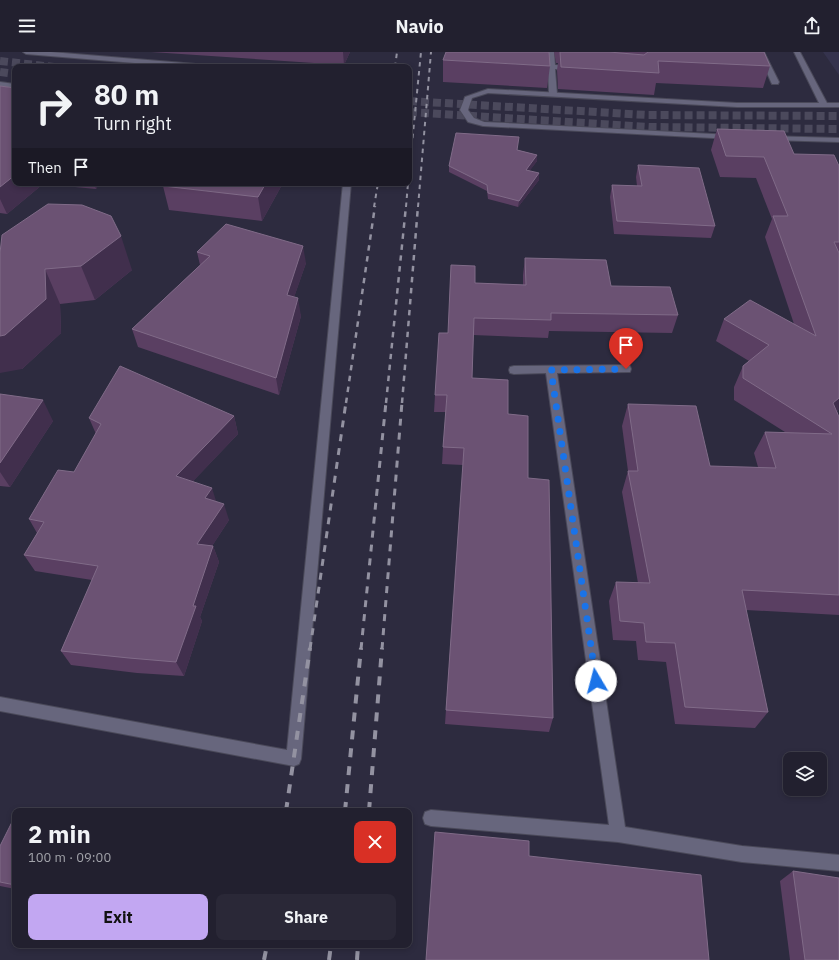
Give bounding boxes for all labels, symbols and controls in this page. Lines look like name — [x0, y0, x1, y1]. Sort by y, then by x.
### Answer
icon: menu — [16, 15, 38, 37]
text: Navio — [395, 15, 444, 38]
icon: share — [801, 15, 823, 37]
text: 80 m — [94, 76, 159, 113]
icon: right — [28, 80, 80, 132]
text: Turn right — [94, 112, 172, 135]
icon: arrive — [70, 156, 92, 178]
text: Then — [28, 158, 62, 177]
pin — [609, 328, 643, 369]
icon: arrive — [615, 334, 637, 356]
position arrow — [575, 660, 617, 702]
map controls — [783, 752, 827, 796]
button: layers — [783, 752, 827, 796]
text: 2 min — [28, 818, 91, 850]
button: close — [354, 821, 396, 863]
text: 100 m · 09:00 — [28, 849, 111, 866]
button: Exit — [28, 894, 208, 940]
button: Share — [216, 894, 396, 940]

